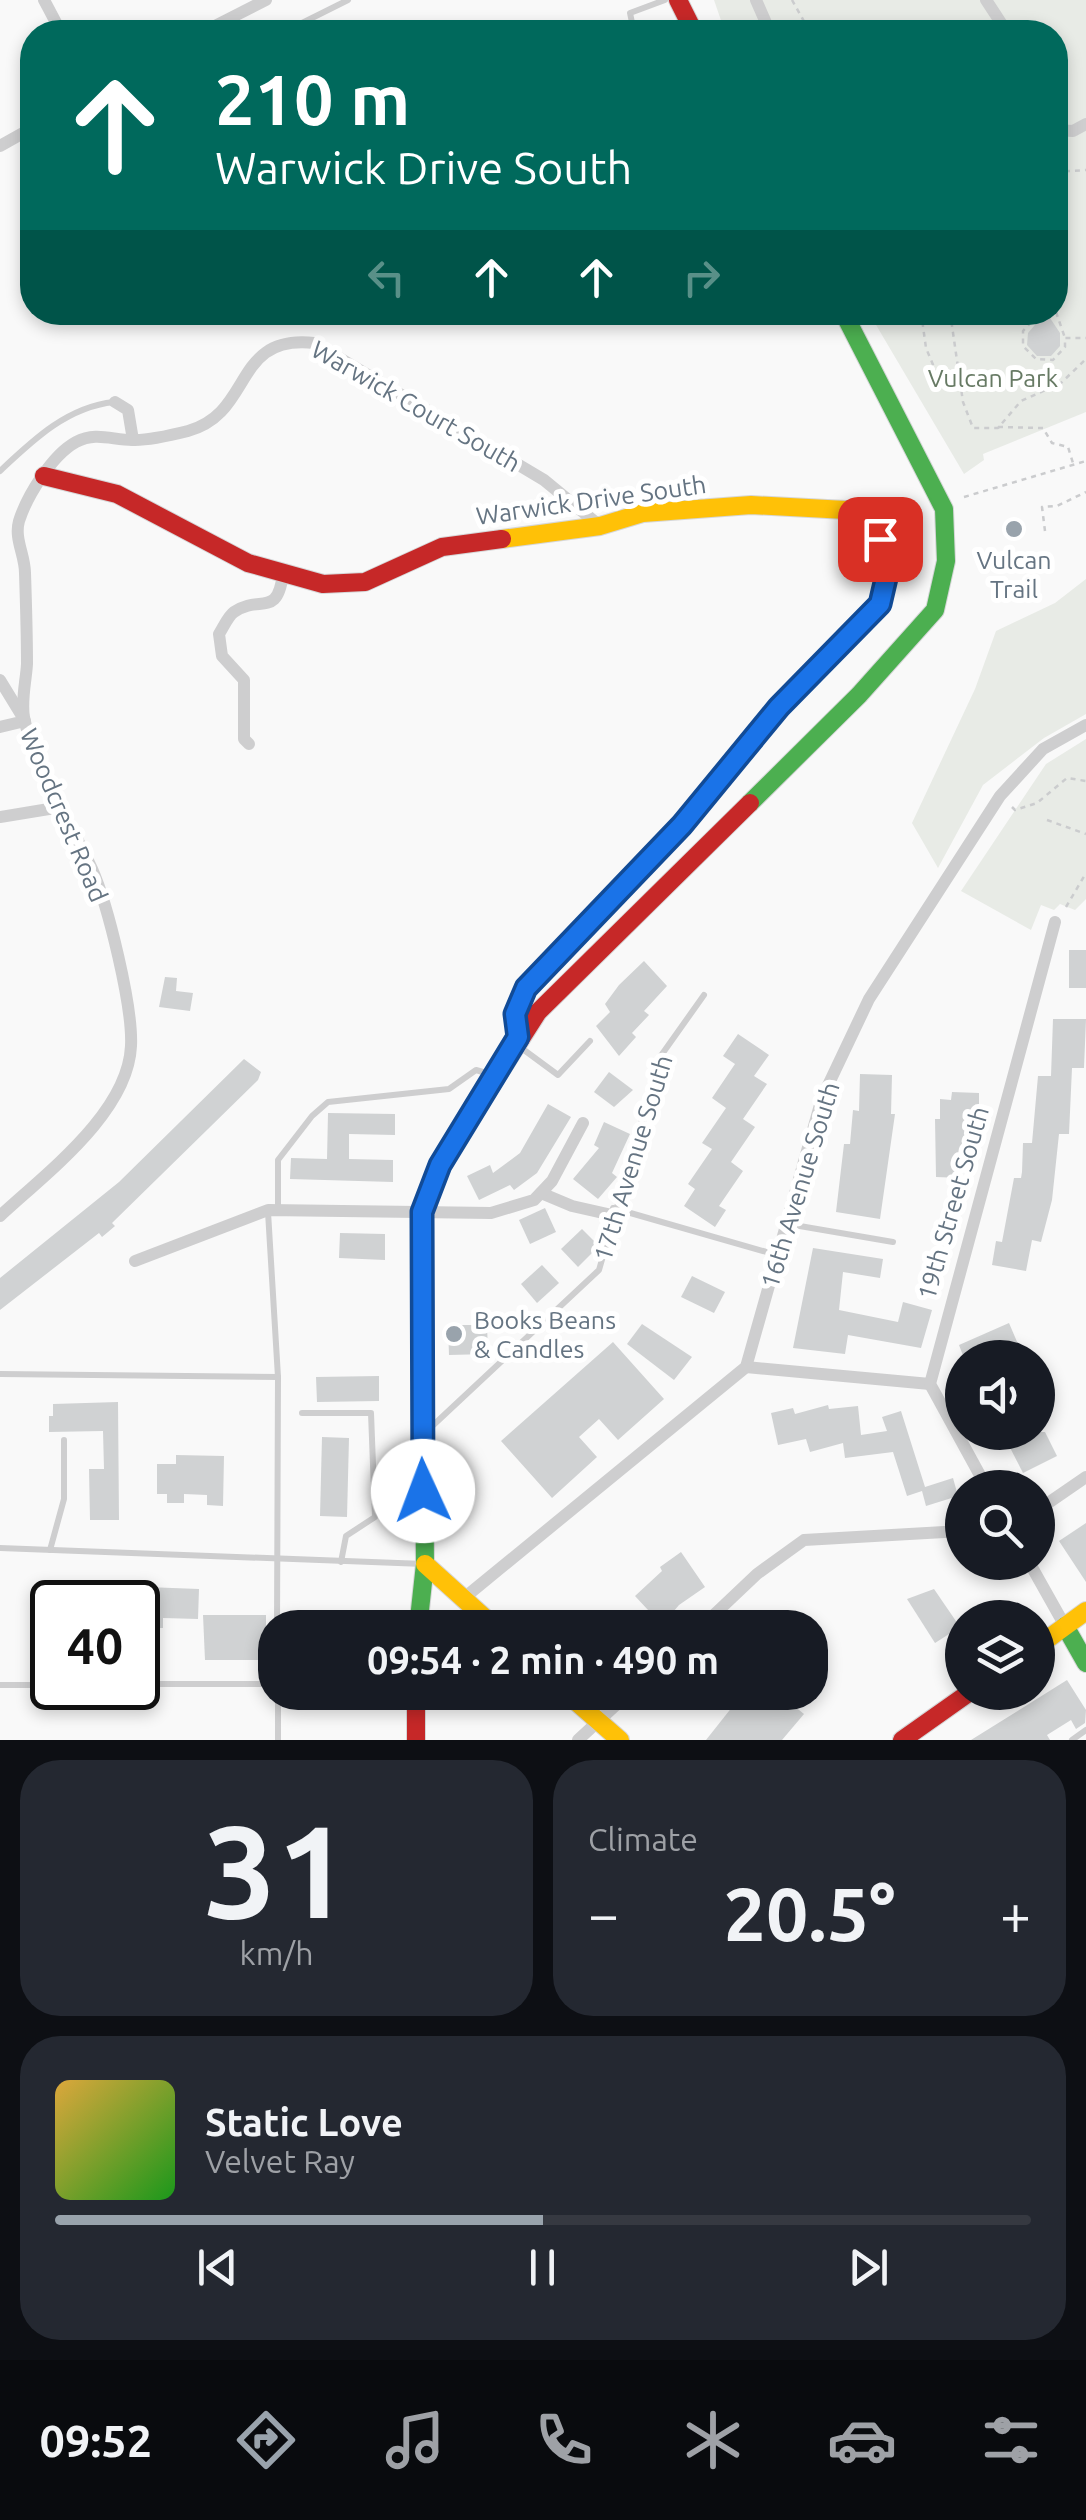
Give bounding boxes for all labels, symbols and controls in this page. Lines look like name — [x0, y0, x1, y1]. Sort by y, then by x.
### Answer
icon: ahead — [50, 60, 180, 190]
text: 210 m — [215, 60, 410, 138]
text: Warwick Drive South — [215, 142, 632, 193]
icon: left — [359, 250, 414, 305]
icon: ahead — [464, 250, 519, 305]
icon: ahead — [569, 250, 624, 305]
icon: right — [674, 250, 729, 305]
street label: Warwick Court South — [307, 335, 525, 477]
park label: Vulcan Park — [928, 364, 1059, 392]
street label: Warwick Drive South — [474, 470, 708, 530]
pin — [838, 497, 923, 582]
icon: arrive — [853, 512, 908, 567]
marker: Vulcan Trail — [1003, 518, 1025, 540]
place label: Vulcan Trail — [976, 546, 1052, 603]
street label: Woodcrest Road — [15, 724, 113, 906]
street label: 17th Avenue South — [588, 1052, 678, 1264]
street label: 16th Avenue South — [755, 1079, 845, 1291]
street label: 19th Street South — [912, 1103, 994, 1303]
place label: Books Beans & Candles — [474, 1306, 616, 1363]
marker: Books Beans & Candles — [443, 1323, 465, 1345]
map controls — [945, 1340, 1055, 1710]
button: sound — [945, 1340, 1055, 1450]
position arrow — [371, 1439, 475, 1543]
button: search — [945, 1470, 1055, 1580]
speed limit sign: 40 — [30, 1580, 160, 1710]
button: layers — [945, 1600, 1055, 1710]
text: 09:54 · 2 min · 490 m — [367, 1639, 719, 1681]
text: 31 — [203, 1797, 350, 1943]
text: Climate — [588, 1821, 698, 1857]
text: 20.5° — [724, 1871, 895, 1955]
text: − — [588, 1883, 619, 1944]
text: + — [1000, 1883, 1031, 1944]
text: km/h — [240, 1935, 313, 1971]
text: Static Love — [205, 2101, 403, 2143]
text: Velvet Ray — [205, 2143, 355, 2179]
icon: previous — [190, 2240, 245, 2295]
icon: pause — [515, 2240, 570, 2295]
icon: next — [841, 2240, 896, 2295]
icon: directions — [231, 2405, 301, 2475]
icon: music — [380, 2405, 450, 2475]
icon: phone — [529, 2405, 599, 2475]
icon: climate — [678, 2405, 748, 2475]
icon: car — [827, 2405, 897, 2475]
icon: filters — [976, 2405, 1046, 2475]
text: 09:52 — [40, 2415, 152, 2466]

